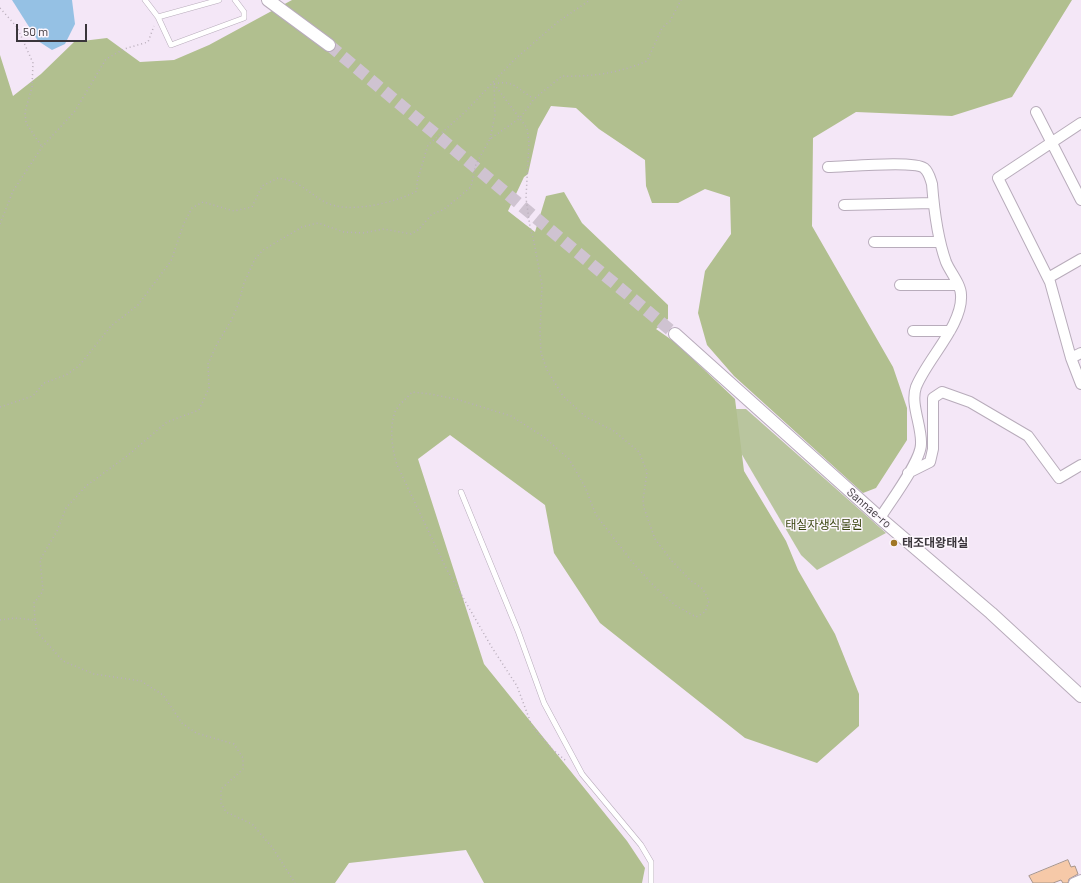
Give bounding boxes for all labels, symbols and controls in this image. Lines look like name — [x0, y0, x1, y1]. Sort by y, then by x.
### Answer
scale bar — [18, 16, 89, 42]
text: 50 m — [23, 24, 48, 38]
street label: Sannae-ro — [844, 485, 894, 531]
park label: 태실자생식물원 — [785, 518, 863, 532]
place label: 태조대왕태실 — [902, 536, 968, 550]
marker: 태조대왕태실 — [889, 538, 899, 548]

